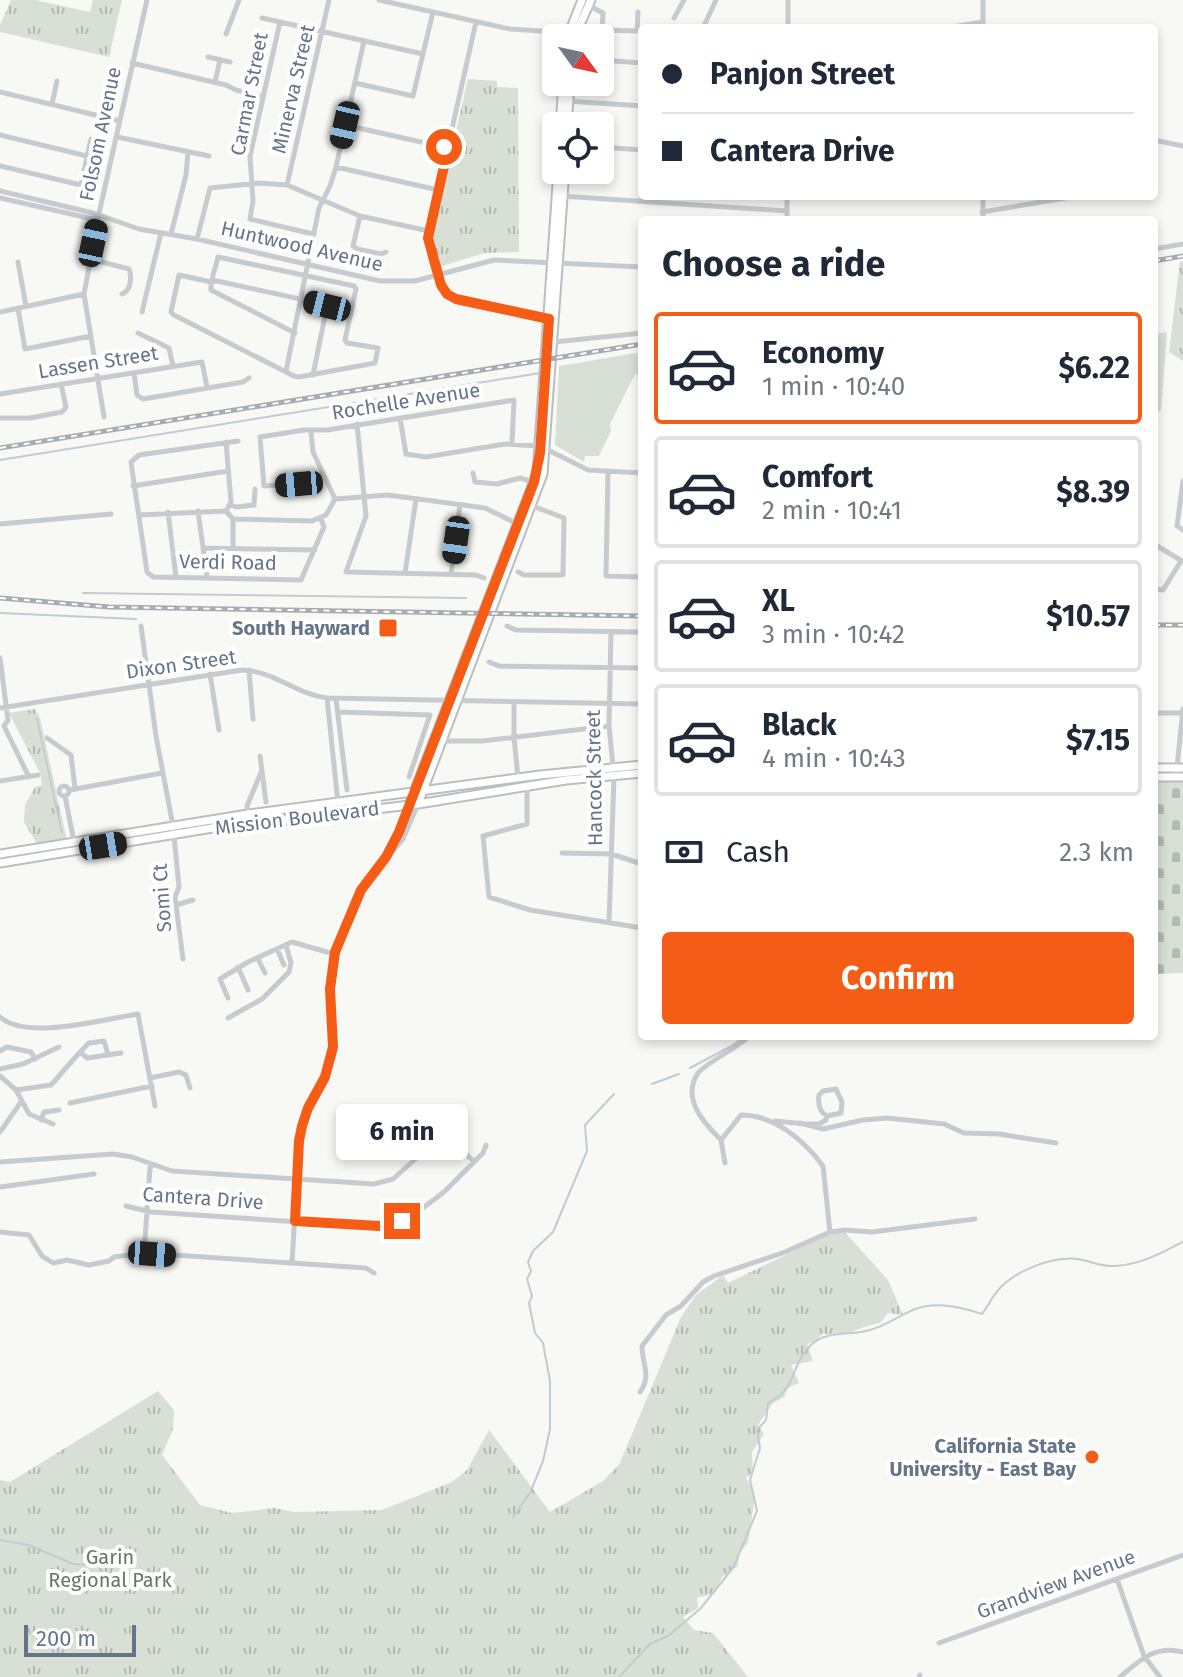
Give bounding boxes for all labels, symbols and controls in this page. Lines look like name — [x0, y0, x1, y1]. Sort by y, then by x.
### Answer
street label: Minerva Street — [267, 21, 320, 156]
north arrow — [542, 24, 614, 96]
map controls — [542, 24, 614, 184]
street label: Carmar Street — [225, 30, 273, 158]
text: Panjon Street — [710, 56, 895, 92]
street label: Folsom Avenue — [74, 65, 126, 203]
car — [328, 99, 362, 151]
button: locate — [542, 112, 614, 184]
route start — [426, 129, 462, 165]
text: Cantera Drive — [710, 133, 895, 169]
street label: Huntwood Avenue — [219, 216, 385, 276]
car — [76, 217, 110, 269]
text: Choose a ride — [662, 242, 885, 286]
car — [301, 289, 353, 323]
icon: car — [666, 332, 738, 404]
text: Economy — [762, 335, 884, 371]
street label: Lassen Street — [36, 341, 160, 383]
text: $6.22 — [1058, 350, 1130, 386]
text: 1 min · 10:40 — [762, 371, 905, 402]
street label: Rochelle Avenue — [330, 377, 482, 425]
icon: car — [666, 456, 738, 528]
text: Comfort — [762, 459, 873, 495]
car — [274, 470, 324, 498]
text: $8.39 — [1056, 474, 1130, 510]
text: 2 min · 10:41 — [762, 495, 902, 526]
car — [441, 515, 471, 565]
street label: Verdi Road — [179, 549, 277, 575]
icon: car — [666, 580, 738, 652]
text: XL — [762, 583, 795, 619]
text: $10.57 — [1046, 598, 1130, 634]
place label: South Hayward — [232, 616, 370, 640]
marker: South Hayward — [377, 617, 399, 639]
text: 3 min · 10:42 — [762, 619, 905, 650]
street label: Dixon Street — [124, 644, 238, 684]
icon: car — [666, 704, 738, 776]
text: Black — [762, 707, 837, 743]
street label: Hancock Street — [581, 709, 607, 846]
text: $7.15 — [1066, 722, 1130, 758]
text: 4 min · 10:43 — [762, 743, 906, 774]
street label: Mission Boulevard — [213, 796, 381, 840]
car — [77, 830, 129, 862]
icon: cash — [662, 830, 706, 874]
text: Cash — [726, 834, 790, 870]
text: 2.3 km — [1059, 837, 1134, 868]
street label: Somi Ct — [148, 862, 176, 933]
button: Confirm — [662, 932, 1134, 1024]
callout: 6 min — [336, 1105, 468, 1161]
text: 6 min — [369, 1116, 435, 1147]
street label: Cantera Drive — [142, 1182, 264, 1214]
route end — [384, 1203, 420, 1239]
car — [127, 1240, 177, 1268]
place label: California State University - East Bay — [889, 1434, 1077, 1481]
marker: California State University - East Bay — [1083, 1448, 1101, 1466]
street label: Grandview Avenue — [974, 1544, 1138, 1624]
park label: Garin Regional Park — [48, 1545, 172, 1592]
scale bar — [24, 1621, 136, 1657]
text: 200 m — [36, 1625, 96, 1652]

